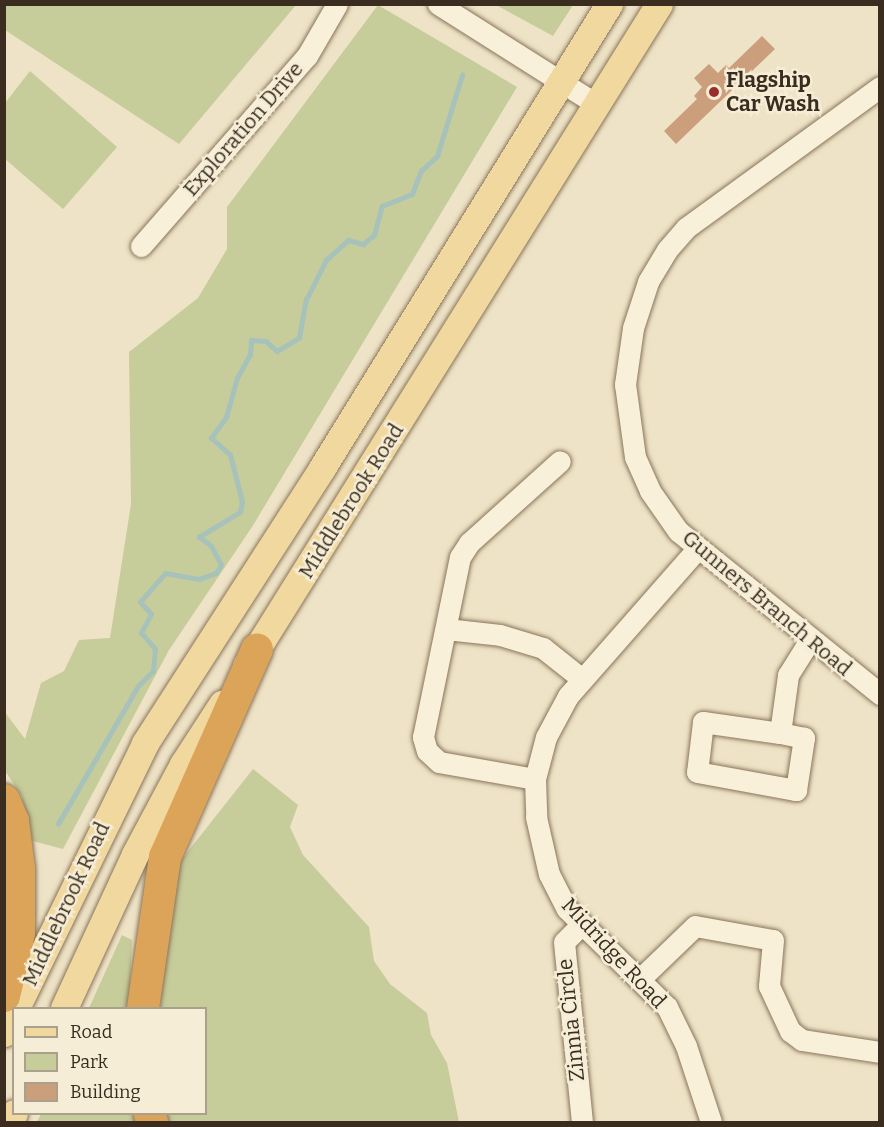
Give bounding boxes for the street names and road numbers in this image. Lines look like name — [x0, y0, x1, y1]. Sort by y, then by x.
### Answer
street label: Exploration Drive — [178, 57, 308, 201]
street label: Middlebrook Road — [293, 419, 409, 583]
street label: Gunners Branch Road — [677, 525, 857, 681]
street label: Middlebrook Road — [17, 818, 115, 990]
street label: Midridge Road — [556, 893, 672, 1013]
street label: Zinnia Circle — [552, 957, 590, 1083]

